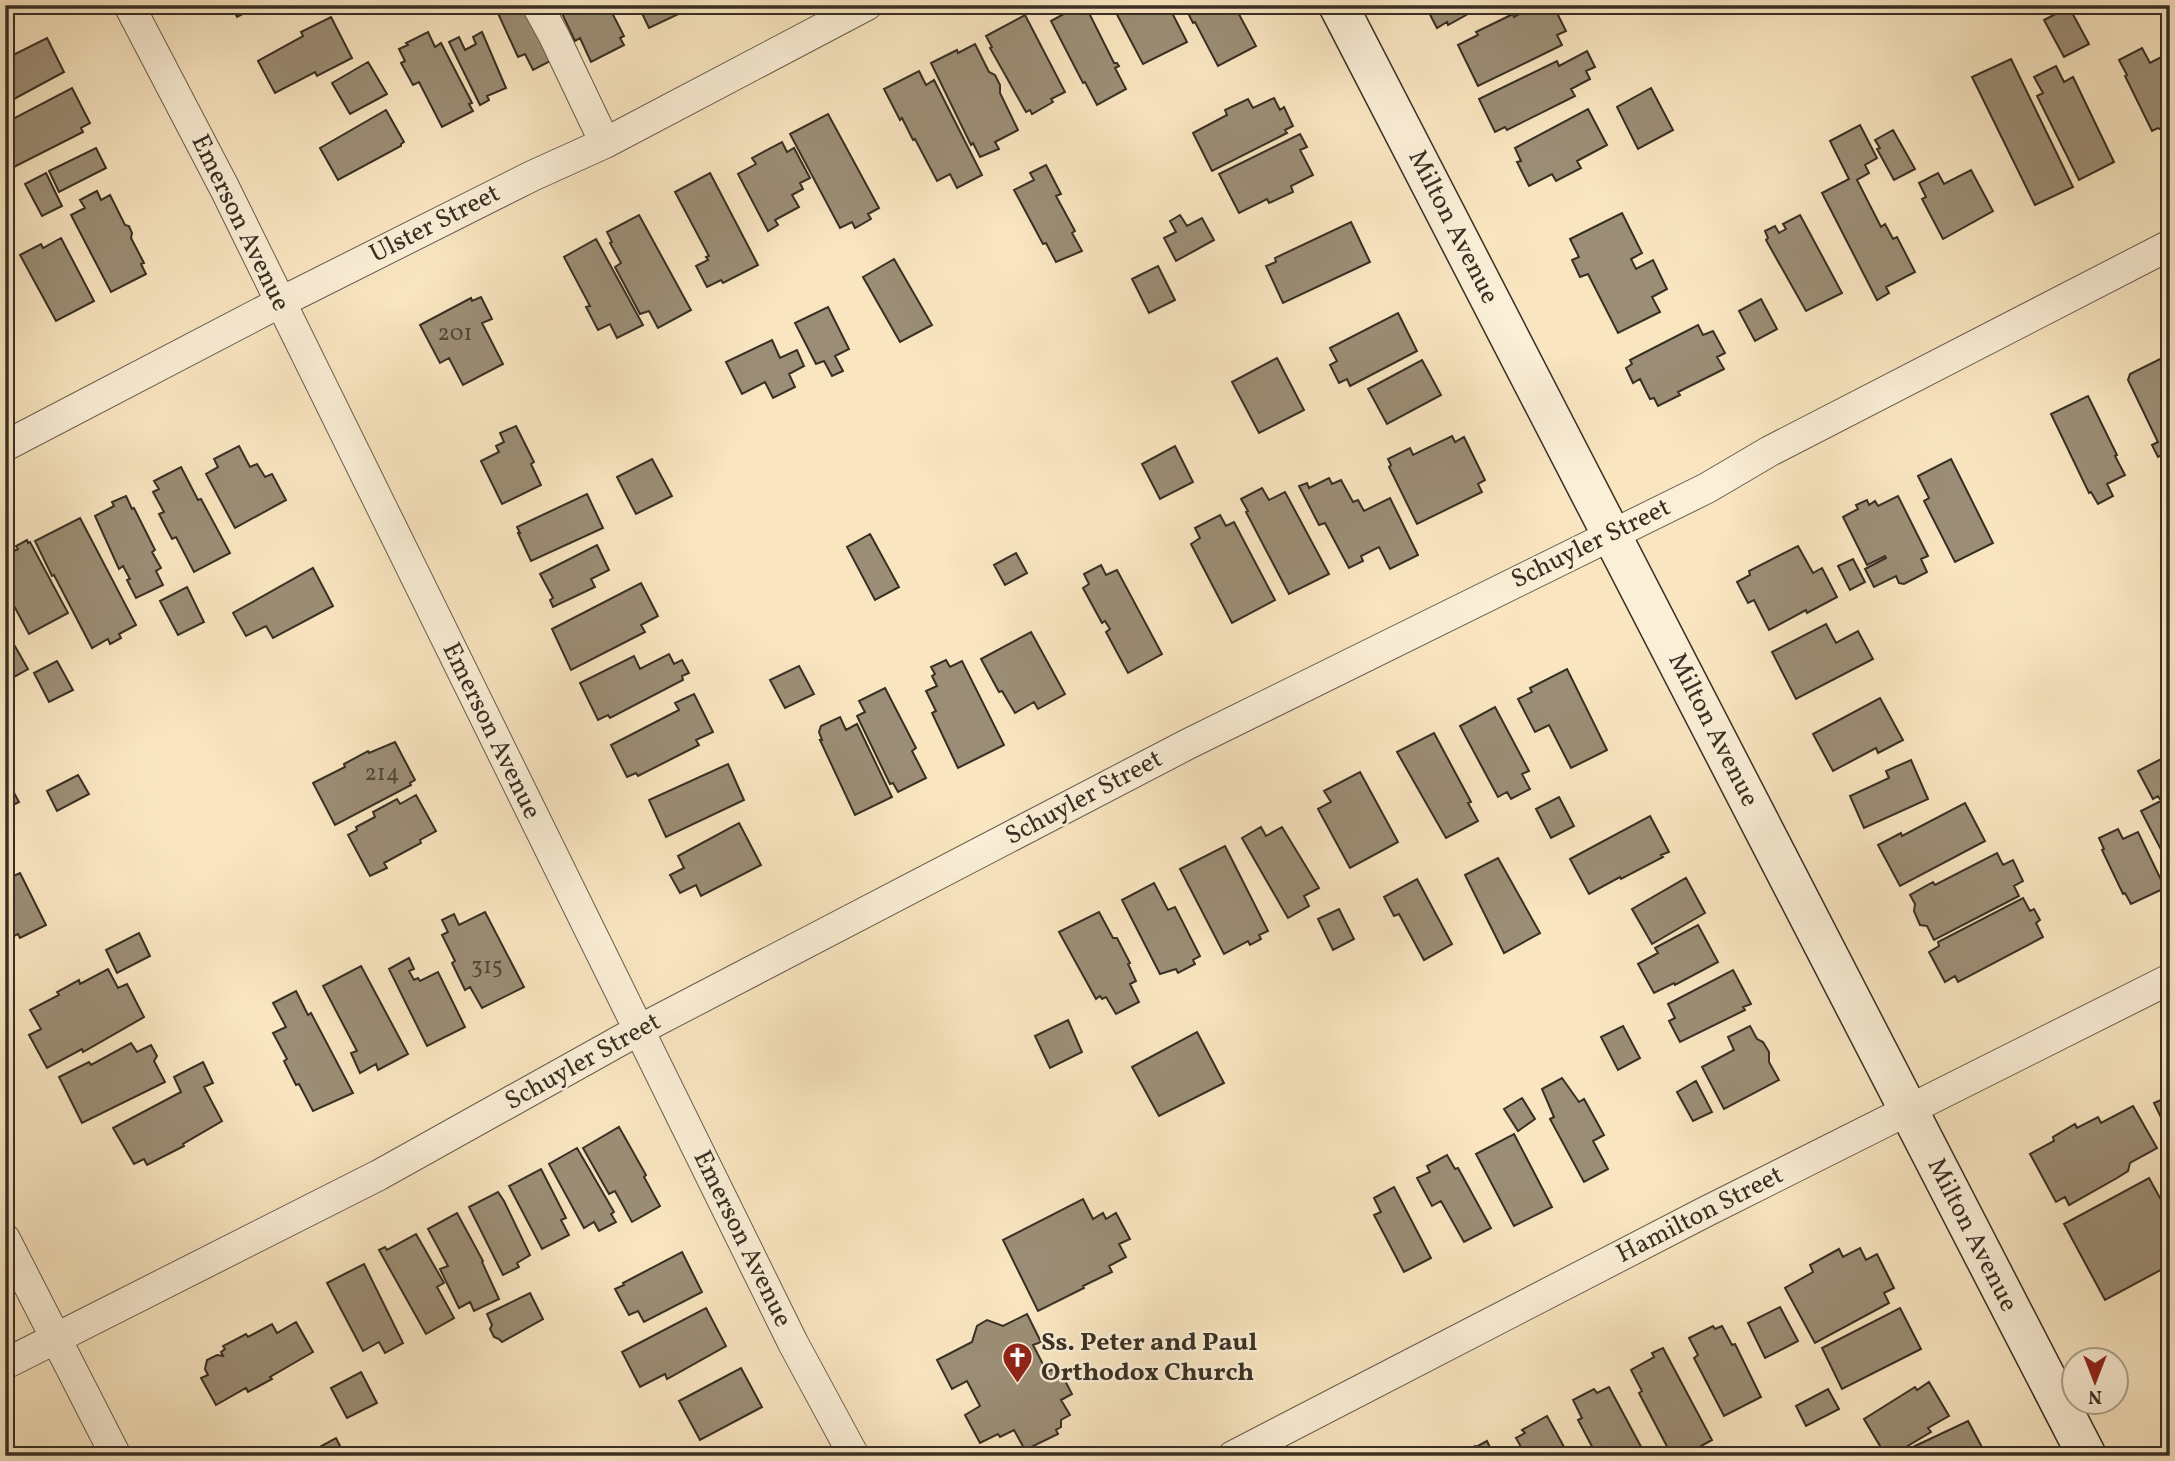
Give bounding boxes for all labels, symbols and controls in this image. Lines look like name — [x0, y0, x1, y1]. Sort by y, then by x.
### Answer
street label: Emerson Avenue — [182, 129, 298, 317]
street label: Milton Avenue — [1399, 144, 1507, 310]
street label: Ulster Street — [364, 176, 506, 272]
house number: 201 — [438, 318, 472, 350]
street label: Schuyler Street — [1505, 490, 1677, 598]
street label: Emerson Avenue — [433, 637, 549, 825]
street label: Milton Avenue — [1659, 647, 1767, 813]
street label: Schuyler Street — [999, 741, 1169, 855]
house number: 214 — [364, 758, 400, 790]
house number: 315 — [471, 951, 503, 983]
street label: Schuyler Street — [499, 1004, 667, 1120]
street label: Emerson Avenue — [684, 1145, 800, 1333]
street label: Milton Avenue — [1918, 1152, 2026, 1318]
street label: Hamilton Street — [1610, 1157, 1790, 1273]
place label: Ss. Peter and Paul Orthodox Church — [1041, 1325, 1257, 1391]
church icon: Ss. Peter and Paul Orthodox Church — [1001, 1341, 1035, 1385]
north arrow — [2060, 1346, 2130, 1416]
text: N — [2088, 1383, 2102, 1409]

